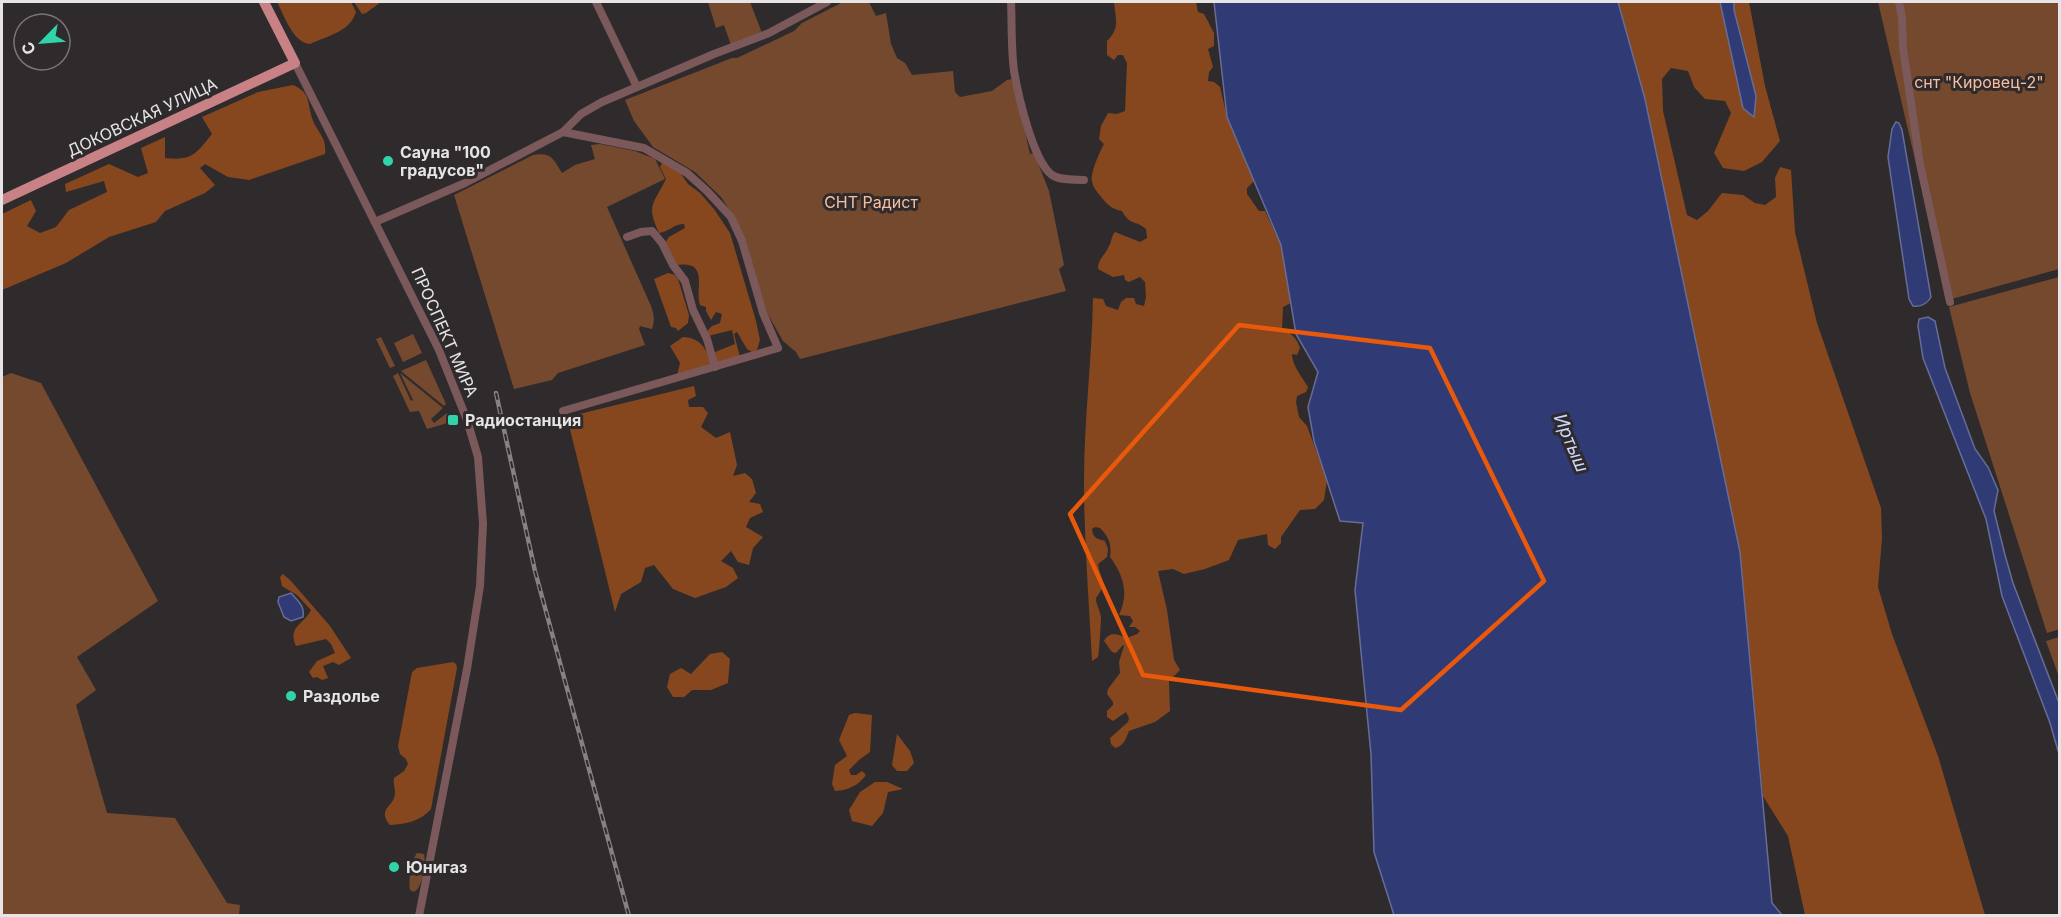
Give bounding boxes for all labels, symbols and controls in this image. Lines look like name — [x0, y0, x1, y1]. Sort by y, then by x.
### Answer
north arrow — [12, 12, 72, 72]
text: С — [17, 39, 40, 58]
park label: снт "Кировец-2" — [1914, 72, 2044, 92]
street label: ДОКОВСКАЯ УЛИЦА — [64, 73, 220, 161]
place label: Сауна "100 градусов" — [400, 142, 491, 180]
marker: Сауна "100 градусов" — [381, 154, 395, 168]
park label: СНТ Радист — [824, 192, 918, 212]
street label: ПРОСПЕКТ МИРА — [407, 264, 483, 400]
place label: Радиостанция — [465, 410, 581, 430]
water label: Иртыш — [1550, 410, 1593, 475]
marker: Радиостанция — [446, 413, 460, 427]
place label: Раздолье — [303, 686, 380, 706]
marker: Раздолье — [284, 689, 298, 703]
place label: Юнигаз — [406, 857, 467, 877]
marker: Юнигаз — [387, 860, 401, 874]

